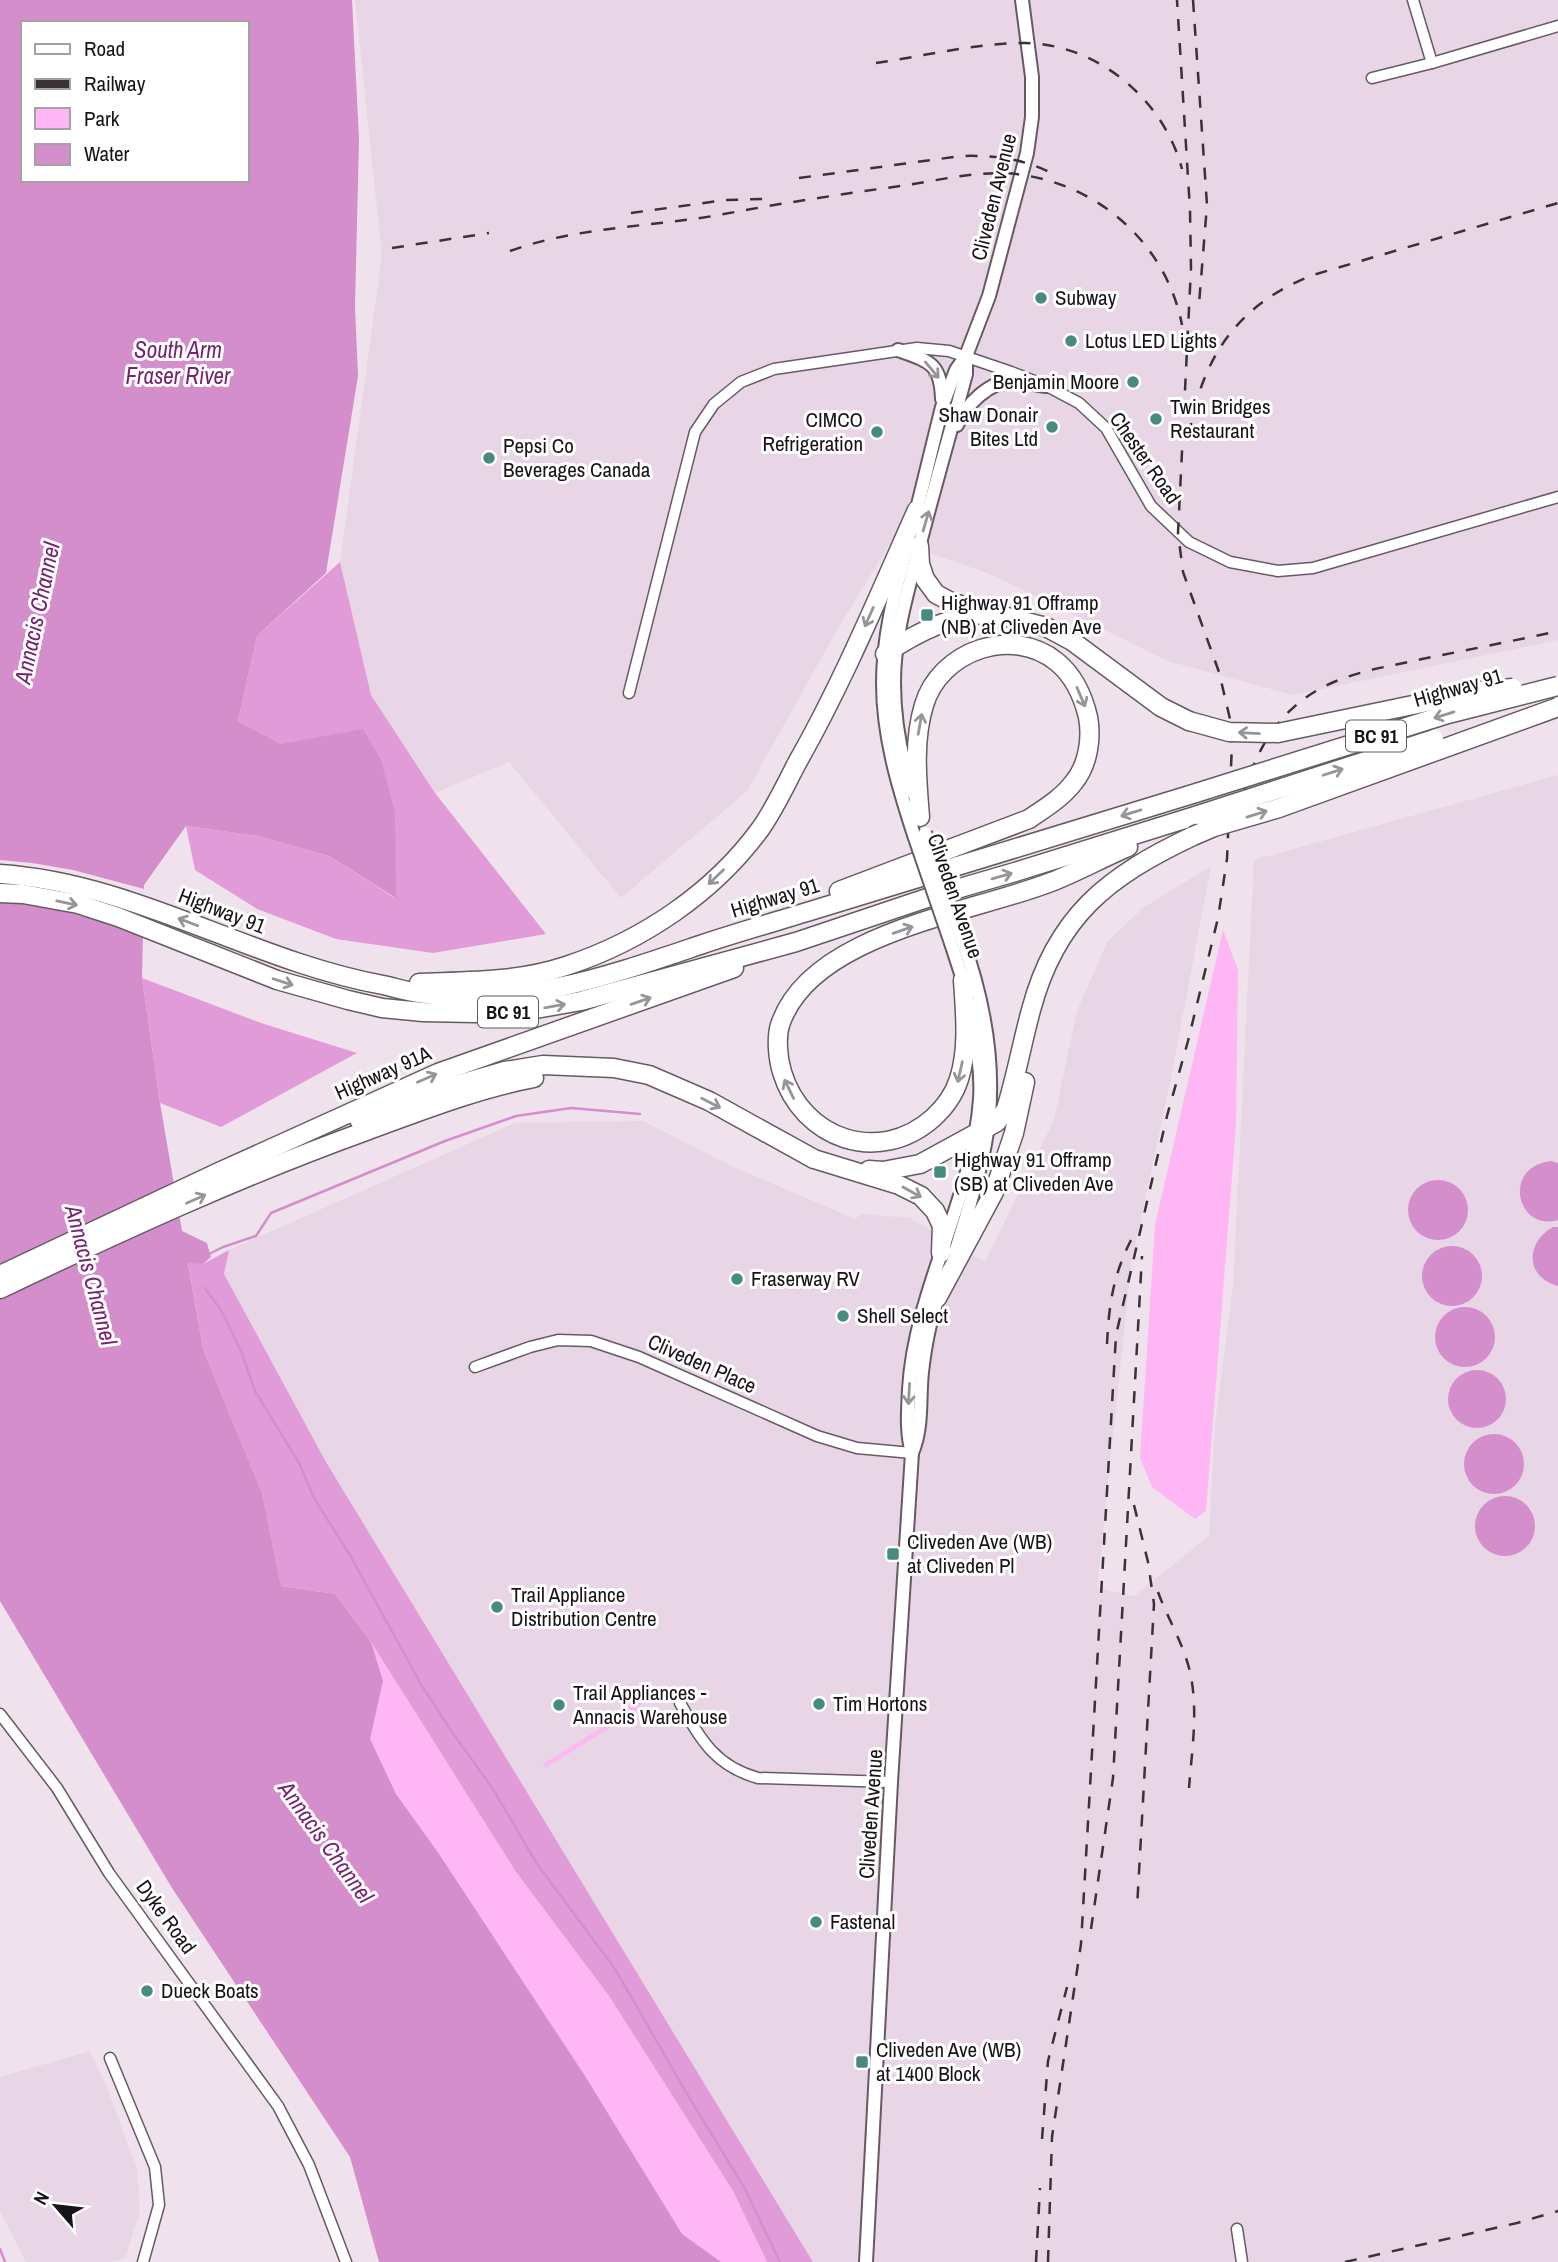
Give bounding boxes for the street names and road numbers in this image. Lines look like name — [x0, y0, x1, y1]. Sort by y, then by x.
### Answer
street label: Cliveden Avenue — [964, 130, 1023, 263]
street label: Chester Road — [1103, 406, 1188, 510]
street label: Highway 91 — [1410, 661, 1506, 714]
road number: BC 91 — [1346, 720, 1406, 751]
street label: Cliveden Avenue — [921, 830, 990, 962]
street label: Highway 91 — [727, 870, 823, 925]
street label: Highway 91 — [175, 881, 270, 941]
road number: BC 91 — [478, 996, 538, 1028]
street label: Highway 91A — [330, 1038, 436, 1107]
street label: Cliveden Place — [643, 1327, 761, 1400]
street label: Cliveden Avenue — [852, 1748, 889, 1880]
street label: Dyke Road — [130, 1874, 203, 1960]

